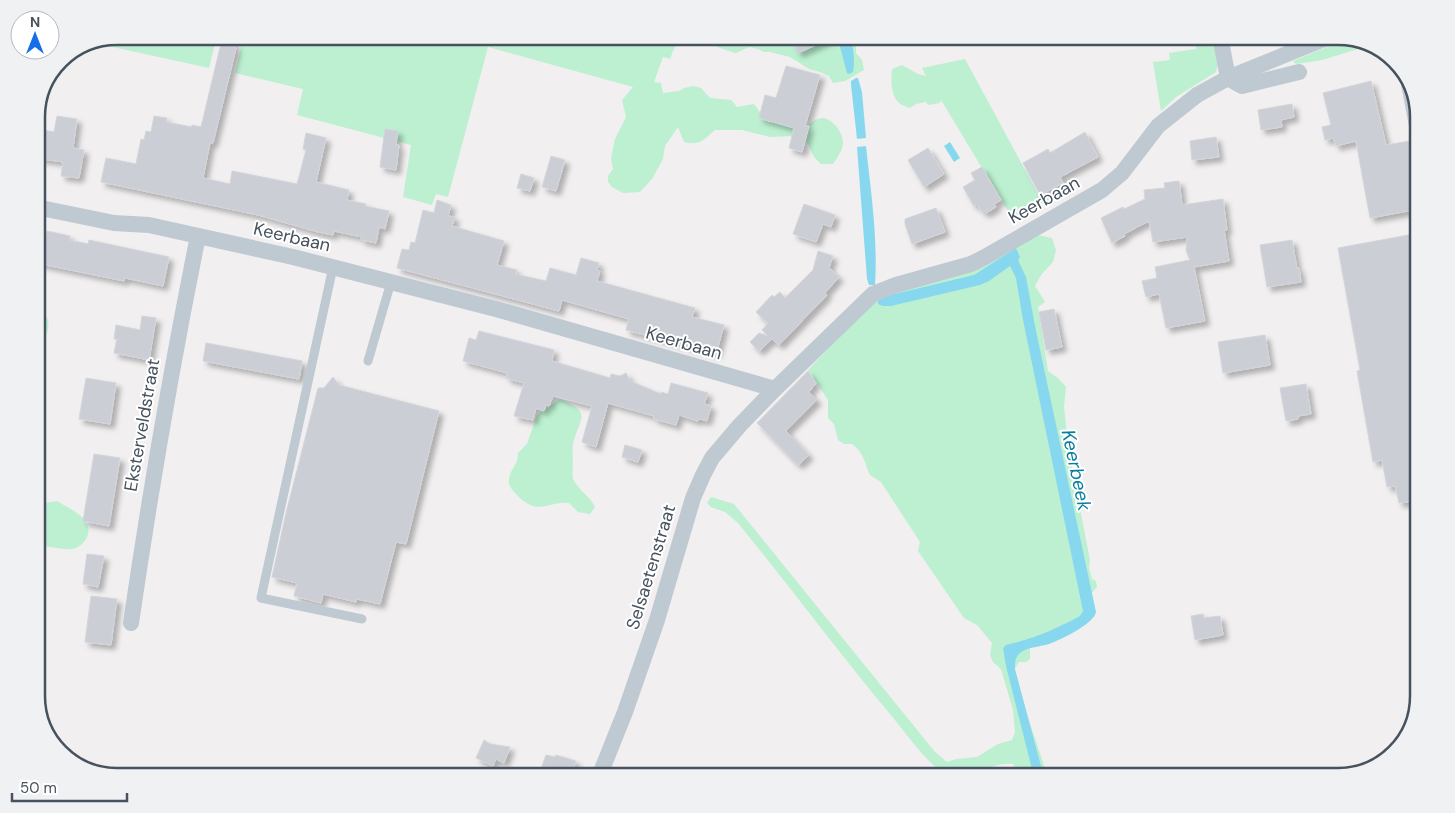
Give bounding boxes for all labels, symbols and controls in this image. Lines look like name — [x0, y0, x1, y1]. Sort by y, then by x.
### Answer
north arrow — [10, 10, 60, 60]
text: N — [30, 13, 40, 31]
street label: Keerbaan — [1004, 171, 1084, 229]
street label: Keerbaan — [251, 217, 333, 257]
street label: Keerbaan — [643, 321, 725, 365]
street label: Eksterveldstraat — [119, 357, 165, 493]
water label: Keerbeek — [1056, 427, 1097, 513]
street label: Selsaetenstraat — [621, 502, 681, 632]
scale bar — [12, 770, 128, 802]
text: 50 m — [20, 778, 57, 798]

